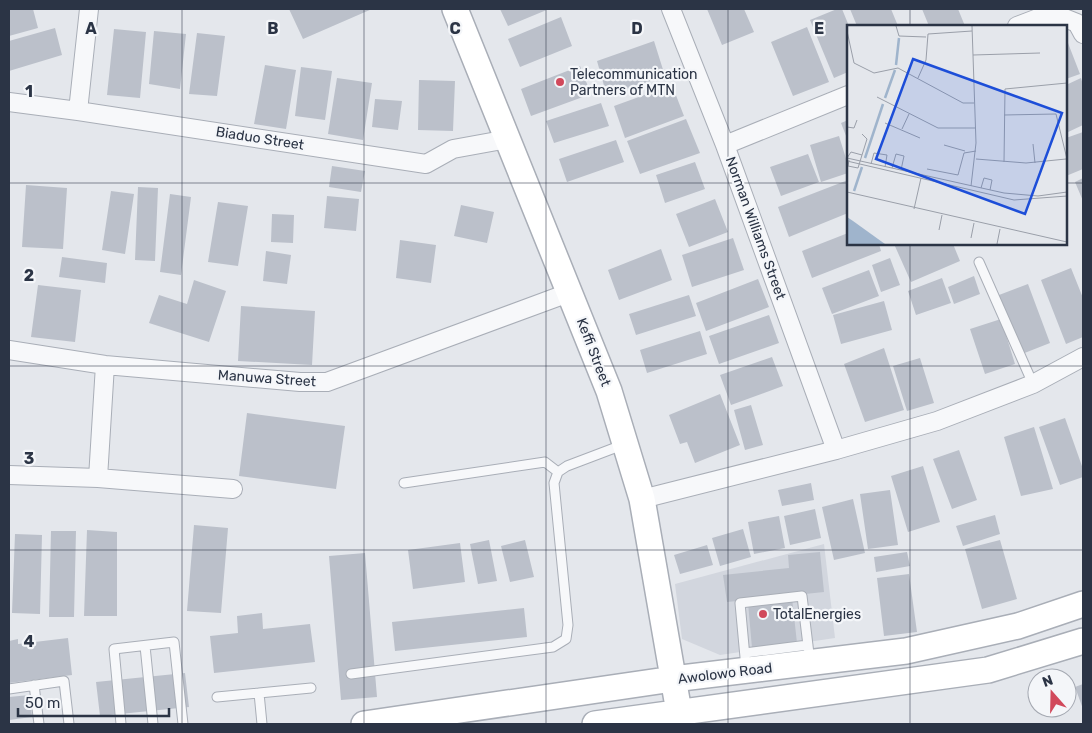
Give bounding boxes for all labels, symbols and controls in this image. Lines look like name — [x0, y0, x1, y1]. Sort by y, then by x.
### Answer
text: A — [85, 19, 97, 38]
text: B — [267, 19, 279, 38]
text: C — [449, 19, 461, 38]
text: D — [631, 19, 643, 38]
text: E — [814, 19, 824, 38]
inset map — [847, 25, 1067, 245]
place label: Telecommunication Partners of MTN — [570, 66, 698, 99]
marker: Telecommunication Partners of MTN — [554, 76, 566, 88]
text: 1 — [25, 82, 33, 101]
street label: Biaduo Street — [215, 123, 306, 154]
street label: Norman Williams Street — [722, 154, 790, 302]
text: 2 — [24, 266, 34, 285]
street label: Keffi Street — [573, 316, 614, 389]
street label: Manuwa Street — [217, 367, 317, 390]
text: 3 — [24, 449, 34, 468]
place label: TotalEnergies — [773, 606, 861, 623]
marker: TotalEnergies — [757, 608, 769, 620]
text: 4 — [24, 632, 35, 651]
street label: Awolowo Road — [677, 659, 773, 688]
north arrow — [1027, 668, 1077, 718]
text: N — [1040, 672, 1055, 691]
scale bar — [18, 686, 169, 718]
text: 50 m — [25, 694, 60, 712]

